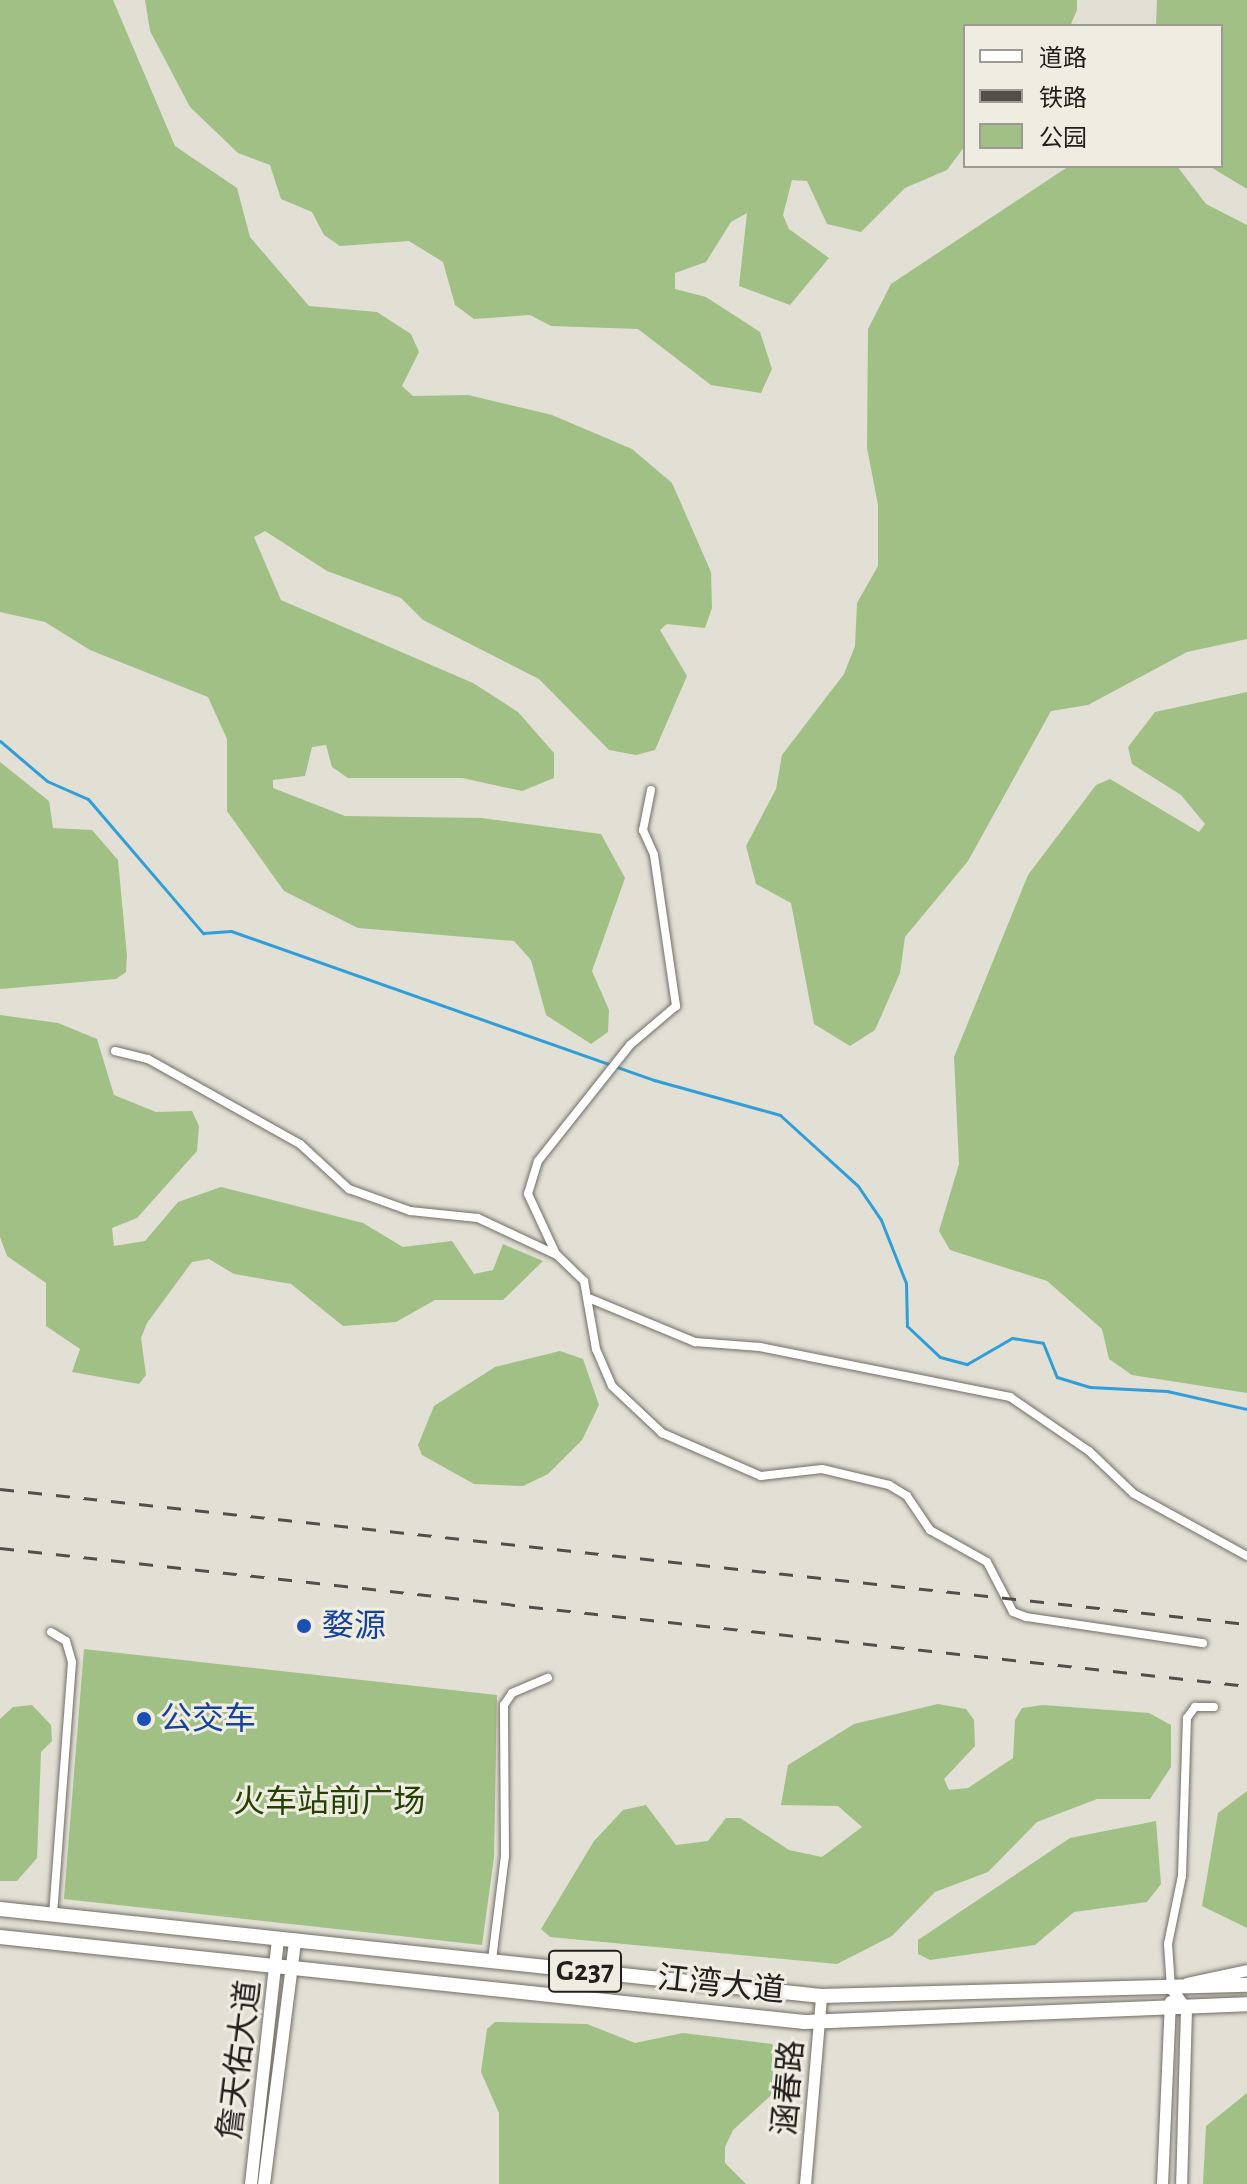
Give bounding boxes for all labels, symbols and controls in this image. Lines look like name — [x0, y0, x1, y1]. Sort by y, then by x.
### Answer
legend — [963, 24, 1223, 168]
text: 道路 — [1039, 47, 1087, 71]
text: 铁路 — [1039, 87, 1087, 111]
text: 公园 — [1039, 127, 1087, 151]
place label: 婺源 — [322, 1607, 386, 1645]
marker: 婺源 — [293, 1615, 315, 1637]
place label: 公交车 — [160, 1700, 256, 1738]
marker: 公交车 — [135, 1710, 153, 1728]
park label: 火车站前广场 — [233, 1783, 425, 1821]
road number: G237 — [547, 1945, 623, 1997]
street label: 江湾大道 — [655, 1959, 787, 2011]
street label: 詹天佑大道 — [211, 1978, 269, 2142]
street label: 涵春路 — [766, 2039, 812, 2137]

